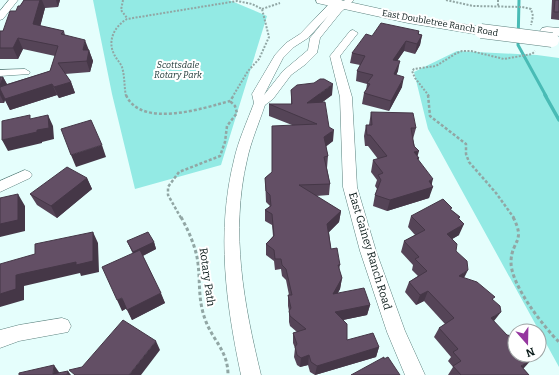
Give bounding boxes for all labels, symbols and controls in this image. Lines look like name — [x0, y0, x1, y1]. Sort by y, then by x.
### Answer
street label: East Doubletree Ranch Road — [381, 8, 499, 38]
park label: Scottsdale Rotary Park — [154, 60, 202, 80]
street label: East Gainey Ranch Road — [346, 191, 394, 312]
street label: Rotary Path — [196, 247, 218, 307]
north arrow — [507, 323, 547, 363]
text: N — [524, 344, 536, 360]

